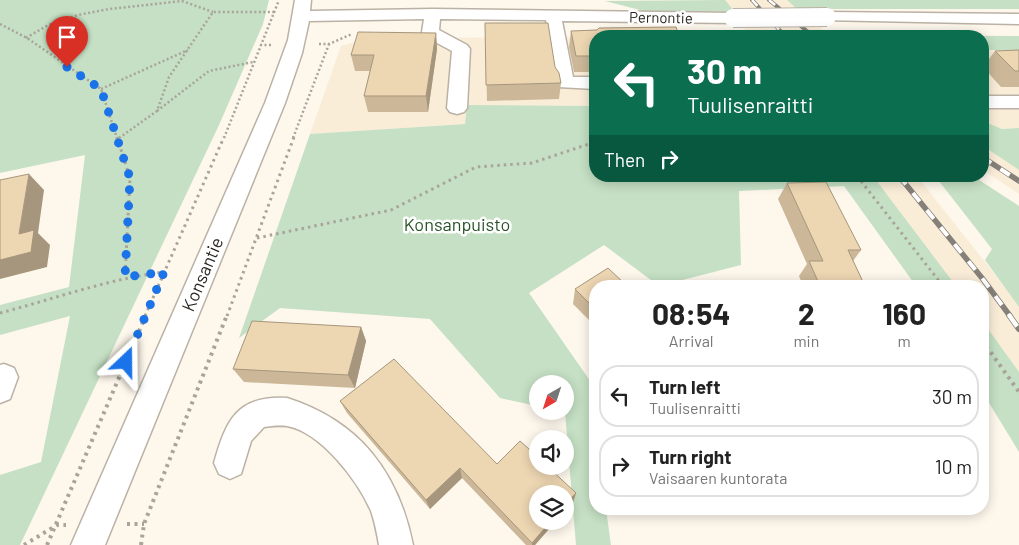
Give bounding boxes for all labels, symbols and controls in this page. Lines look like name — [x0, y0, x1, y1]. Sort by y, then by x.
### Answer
street label: Pernontie — [629, 7, 693, 27]
pin — [46, 16, 88, 67]
icon: arrive — [53, 23, 81, 51]
text: 30 m — [687, 49, 762, 91]
icon: left — [604, 50, 669, 115]
text: Tuulisenraitti — [687, 91, 813, 117]
icon: right — [655, 145, 683, 173]
text: Then — [604, 148, 645, 171]
park label: Konsanpuisto — [404, 213, 510, 235]
street label: Konsantie — [177, 234, 227, 314]
text: 08:54 — [652, 295, 730, 331]
text: 2 — [798, 295, 815, 331]
text: 160 — [882, 295, 926, 331]
text: Arrival — [669, 331, 714, 350]
text: min — [793, 331, 819, 350]
text: m — [898, 331, 911, 350]
position arrow — [99, 335, 151, 387]
north arrow — [529, 375, 574, 420]
map controls — [529, 375, 574, 530]
text: Turn left — [649, 375, 720, 398]
icon: left — [606, 382, 634, 410]
text: 30 m — [932, 385, 972, 408]
text: Tuulisenraitti — [649, 398, 741, 417]
button: sound — [529, 430, 574, 475]
text: Turn right — [649, 445, 731, 468]
icon: right — [606, 452, 634, 480]
text: 10 m — [935, 455, 972, 478]
text: Vaisaaren kuntorata — [649, 468, 787, 487]
button: layers — [529, 485, 574, 530]

